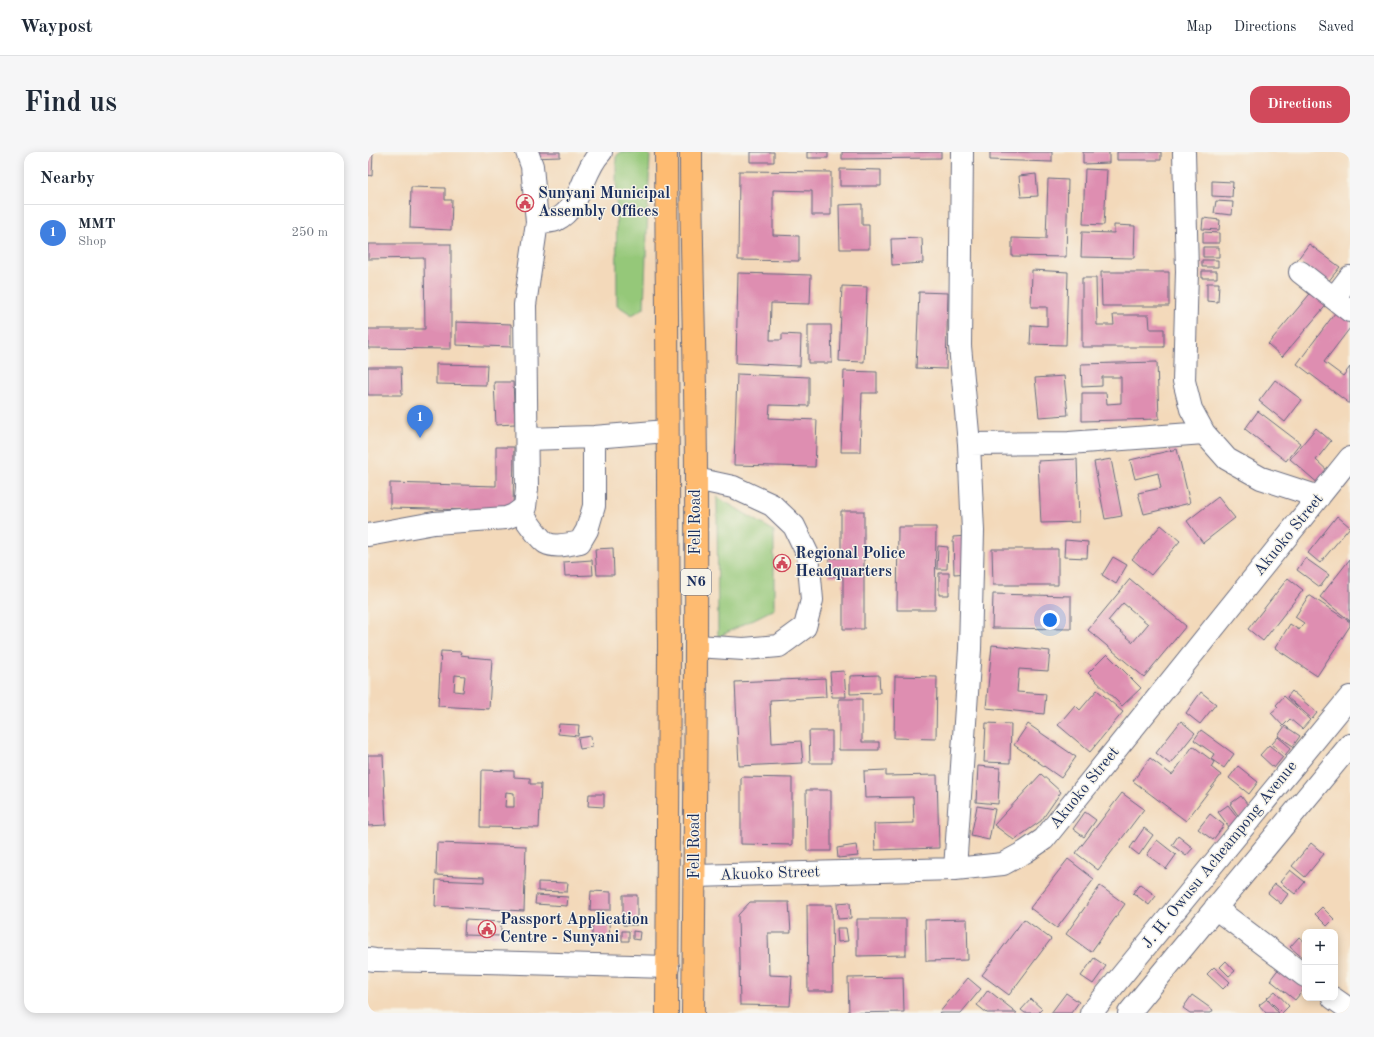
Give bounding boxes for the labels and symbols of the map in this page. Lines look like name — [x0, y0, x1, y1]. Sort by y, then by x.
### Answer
place label: Sunyani Municipal Assembly Offices — [538, 186, 670, 220]
public building icon: Sunyani Municipal Assembly Offices — [515, 193, 535, 213]
pin: 1 — [407, 405, 433, 438]
street label: Fell Road — [688, 489, 704, 555]
street label: Akuoko Street — [1251, 491, 1327, 579]
place label: Regional Police Headquarters — [795, 546, 906, 580]
public building icon: Regional Police Headquarters — [772, 553, 792, 573]
road number: N6 — [681, 569, 711, 595]
your location — [1040, 610, 1060, 630]
street label: Akuoko Street — [1047, 744, 1123, 832]
street label: J. H. Owusu Acheampong Avenue — [1140, 758, 1300, 952]
street label: Fell Road — [687, 813, 703, 879]
street label: Akuoko Street — [720, 864, 821, 884]
place label: Passport Application Centre - Sunyani — [500, 912, 649, 946]
public building icon: Passport Application Centre - Sunyani — [477, 919, 497, 939]

